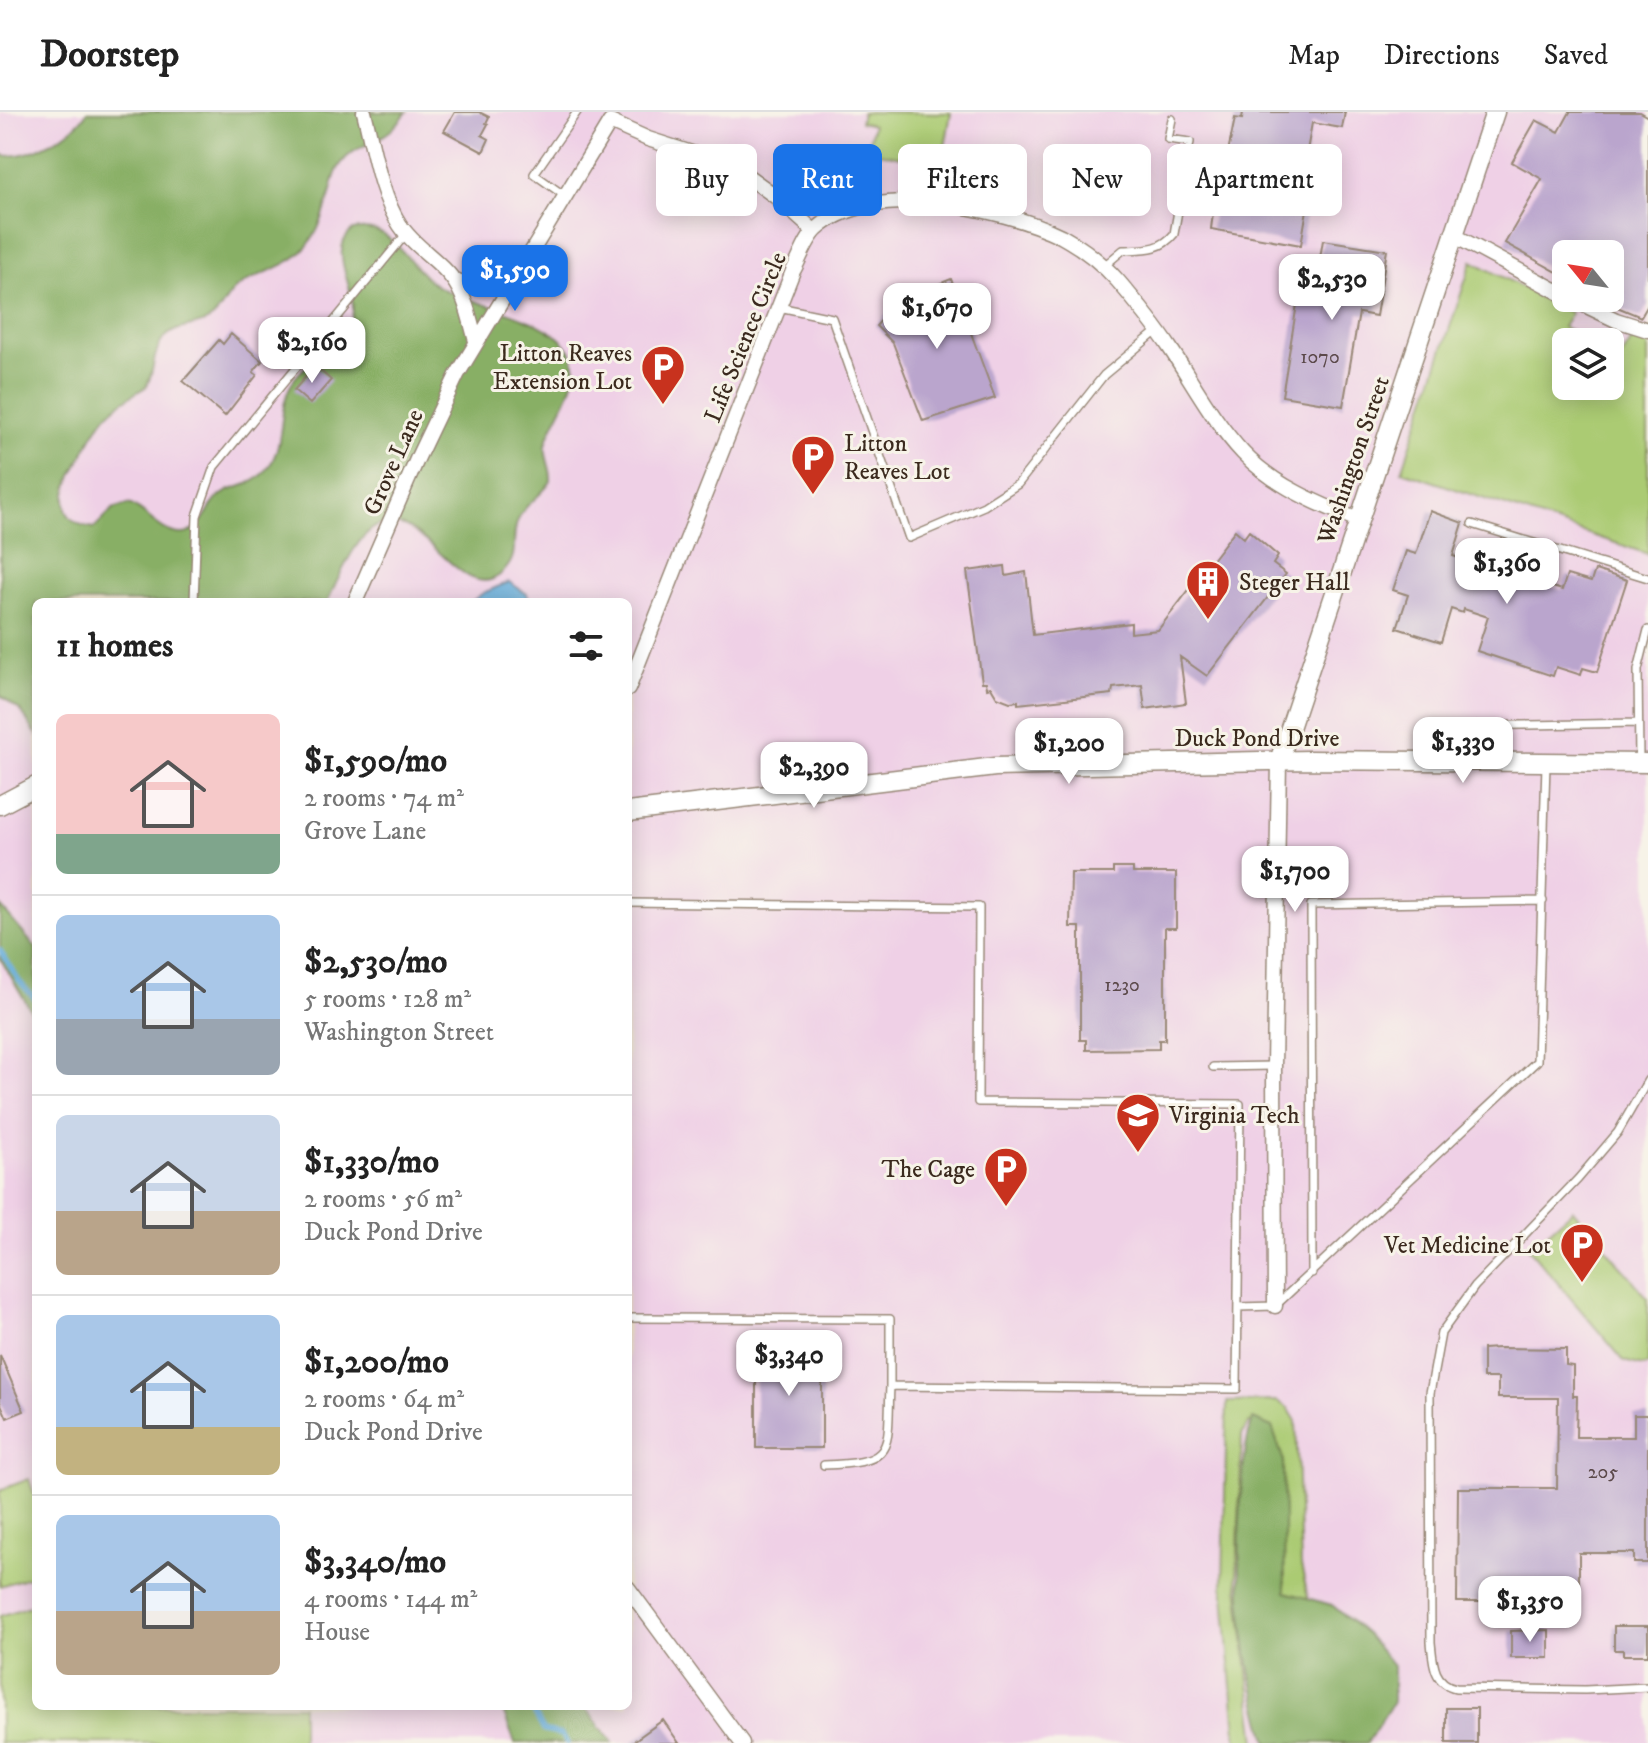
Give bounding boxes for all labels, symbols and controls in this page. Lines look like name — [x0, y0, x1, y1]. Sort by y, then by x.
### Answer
text: Doorstep — [40, 31, 179, 79]
text: Map — [1288, 38, 1340, 73]
text: Directions — [1384, 38, 1500, 73]
text: Saved — [1544, 38, 1608, 73]
chip: Buy — [656, 144, 757, 216]
chip: Rent — [773, 144, 882, 216]
chip: Filters — [898, 144, 1027, 216]
chip: New — [1043, 144, 1151, 216]
chip: Apartment — [1167, 144, 1342, 216]
north arrow — [1552, 240, 1624, 312]
map controls — [1552, 240, 1624, 400]
pin: $1,590 — [450, 245, 580, 313]
street label: Life Science Circle — [698, 248, 794, 427]
text: $1,590 — [480, 254, 550, 287]
pin: $2,530 — [1267, 254, 1397, 322]
text: $2,530 — [1297, 263, 1367, 296]
pin: $1,670 — [872, 283, 1002, 351]
text: $1,670 — [901, 292, 973, 325]
pin: $2,160 — [247, 317, 377, 385]
text: $2,160 — [276, 326, 348, 359]
button: layers — [1552, 328, 1624, 400]
place label: Litton Reaves Extension Lot — [493, 339, 632, 397]
parking icon: Litton Reaves Extension Lot — [639, 343, 687, 406]
house number: 1070 — [1300, 345, 1340, 370]
street label: Washington Street — [1311, 372, 1397, 549]
street label: Grove Lane — [357, 405, 431, 520]
place label: Litton Reaves Lot — [844, 429, 950, 487]
parking icon: Litton Reaves Lot — [789, 433, 837, 496]
pin: $1,360 — [1442, 538, 1572, 606]
text: $1,360 — [1473, 547, 1541, 580]
building icon: Steger Hall — [1184, 558, 1232, 621]
place label: Steger Hall — [1239, 568, 1350, 598]
icon: filters — [564, 624, 608, 668]
text: 11 homes — [56, 625, 173, 667]
pin: $1,330 — [1398, 717, 1528, 785]
pin: $1,200 — [1004, 718, 1134, 786]
street label: Duck Pond Drive — [1174, 724, 1340, 754]
text: $1,330 — [1431, 726, 1495, 759]
text: $1,200 — [1033, 727, 1105, 760]
text: $1,590/mo — [304, 740, 447, 782]
pin: $2,390 — [749, 742, 879, 810]
icon: home — [120, 746, 216, 842]
text: $2,390 — [779, 751, 849, 784]
text: 2 rooms · 74 m² — [304, 782, 464, 815]
text: Grove Lane — [304, 815, 426, 848]
pin: $1,700 — [1230, 846, 1360, 914]
text: $1,700 — [1260, 855, 1330, 888]
text: $2,530/mo — [304, 941, 447, 983]
icon: home — [120, 947, 216, 1043]
house number: 1230 — [1104, 973, 1140, 998]
text: 5 rooms · 128 m² — [304, 983, 471, 1016]
text: Washington Street — [304, 1016, 494, 1049]
school or university icon: Virginia Tech — [1114, 1091, 1162, 1154]
place label: Virginia Tech — [1168, 1101, 1300, 1131]
text: $1,330/mo — [304, 1141, 439, 1183]
parking icon: The Cage — [982, 1145, 1030, 1208]
icon: home — [120, 1147, 216, 1243]
place label: The Cage — [881, 1155, 975, 1185]
text: 2 rooms · 56 m² — [304, 1183, 462, 1216]
text: Duck Pond Drive — [304, 1216, 483, 1249]
parking icon: Vet Medicine Lot — [1558, 1221, 1606, 1284]
place label: Vet Medicine Lot — [1383, 1231, 1551, 1261]
pin: $3,340 — [724, 1330, 854, 1398]
text: $3,340 — [754, 1339, 824, 1372]
text: $1,200/mo — [304, 1341, 449, 1383]
icon: home — [120, 1347, 216, 1443]
text: 2 rooms · 64 m² — [304, 1383, 464, 1416]
text: Duck Pond Drive — [304, 1416, 483, 1449]
house number: 205 — [1588, 1460, 1618, 1485]
text: $3,340/mo — [304, 1541, 446, 1583]
icon: home — [120, 1547, 216, 1643]
pin: $1,350 — [1465, 1576, 1595, 1644]
text: 4 rooms · 144 m² — [304, 1583, 477, 1616]
text: $1,350 — [1496, 1585, 1564, 1618]
text: House — [304, 1616, 370, 1649]

